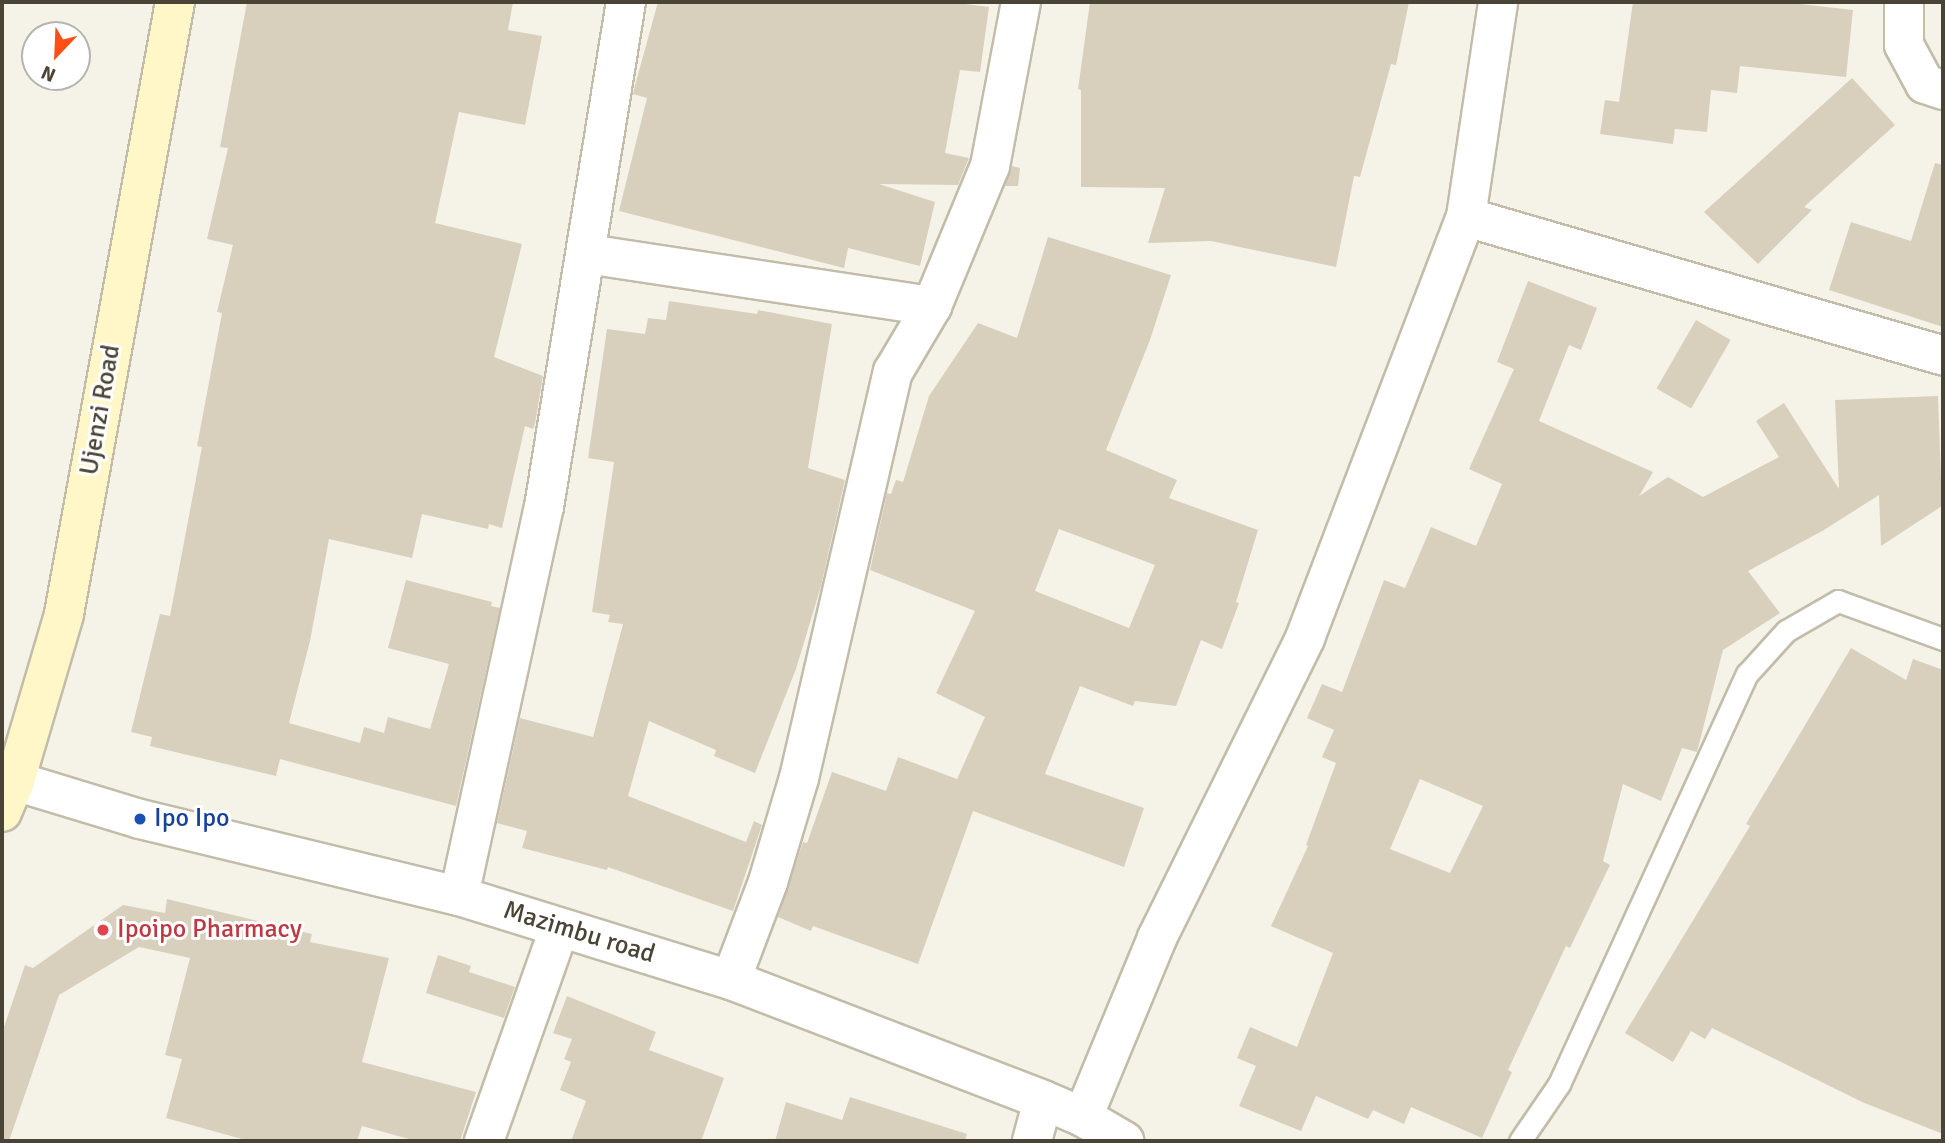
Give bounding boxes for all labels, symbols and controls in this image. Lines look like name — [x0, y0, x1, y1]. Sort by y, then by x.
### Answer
north arrow — [21, 21, 91, 91]
text: N — [38, 60, 59, 87]
street label: Ujenzi Road — [74, 342, 128, 478]
place label: Ipo Ipo — [154, 803, 230, 835]
marker: Ipo Ipo — [132, 811, 148, 827]
street label: Mazimbu road — [500, 895, 658, 971]
place label: Ipoipo Pharmacy — [117, 914, 302, 946]
marker: Ipoipo Pharmacy — [95, 922, 111, 938]

